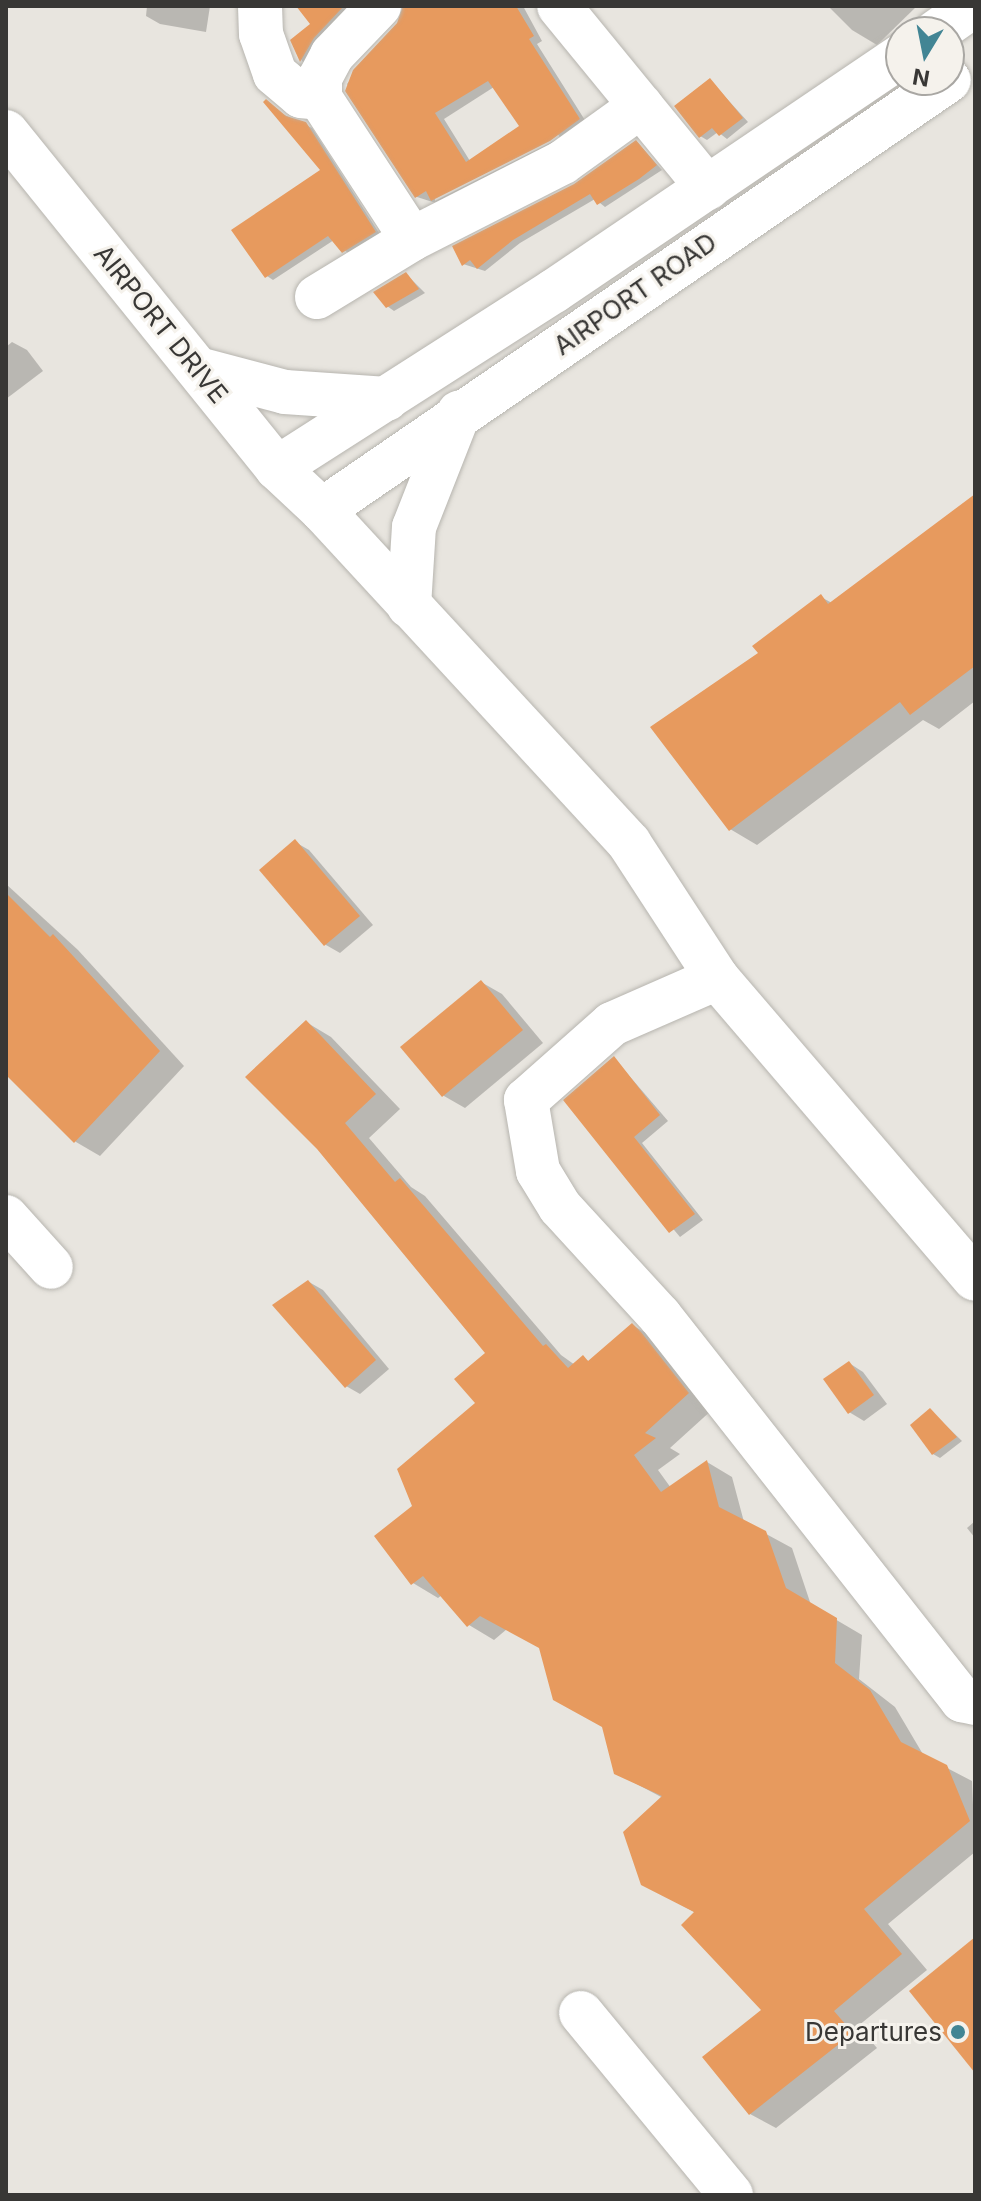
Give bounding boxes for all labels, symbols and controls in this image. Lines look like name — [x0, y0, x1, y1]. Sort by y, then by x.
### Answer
north arrow — [885, 16, 965, 96]
text: N — [911, 63, 932, 92]
street label: AIRPORT ROAD — [548, 226, 722, 362]
street label: AIRPORT DRIVE — [88, 238, 234, 410]
place label: Departures — [805, 2016, 942, 2048]
marker: Departures — [949, 2023, 967, 2041]

